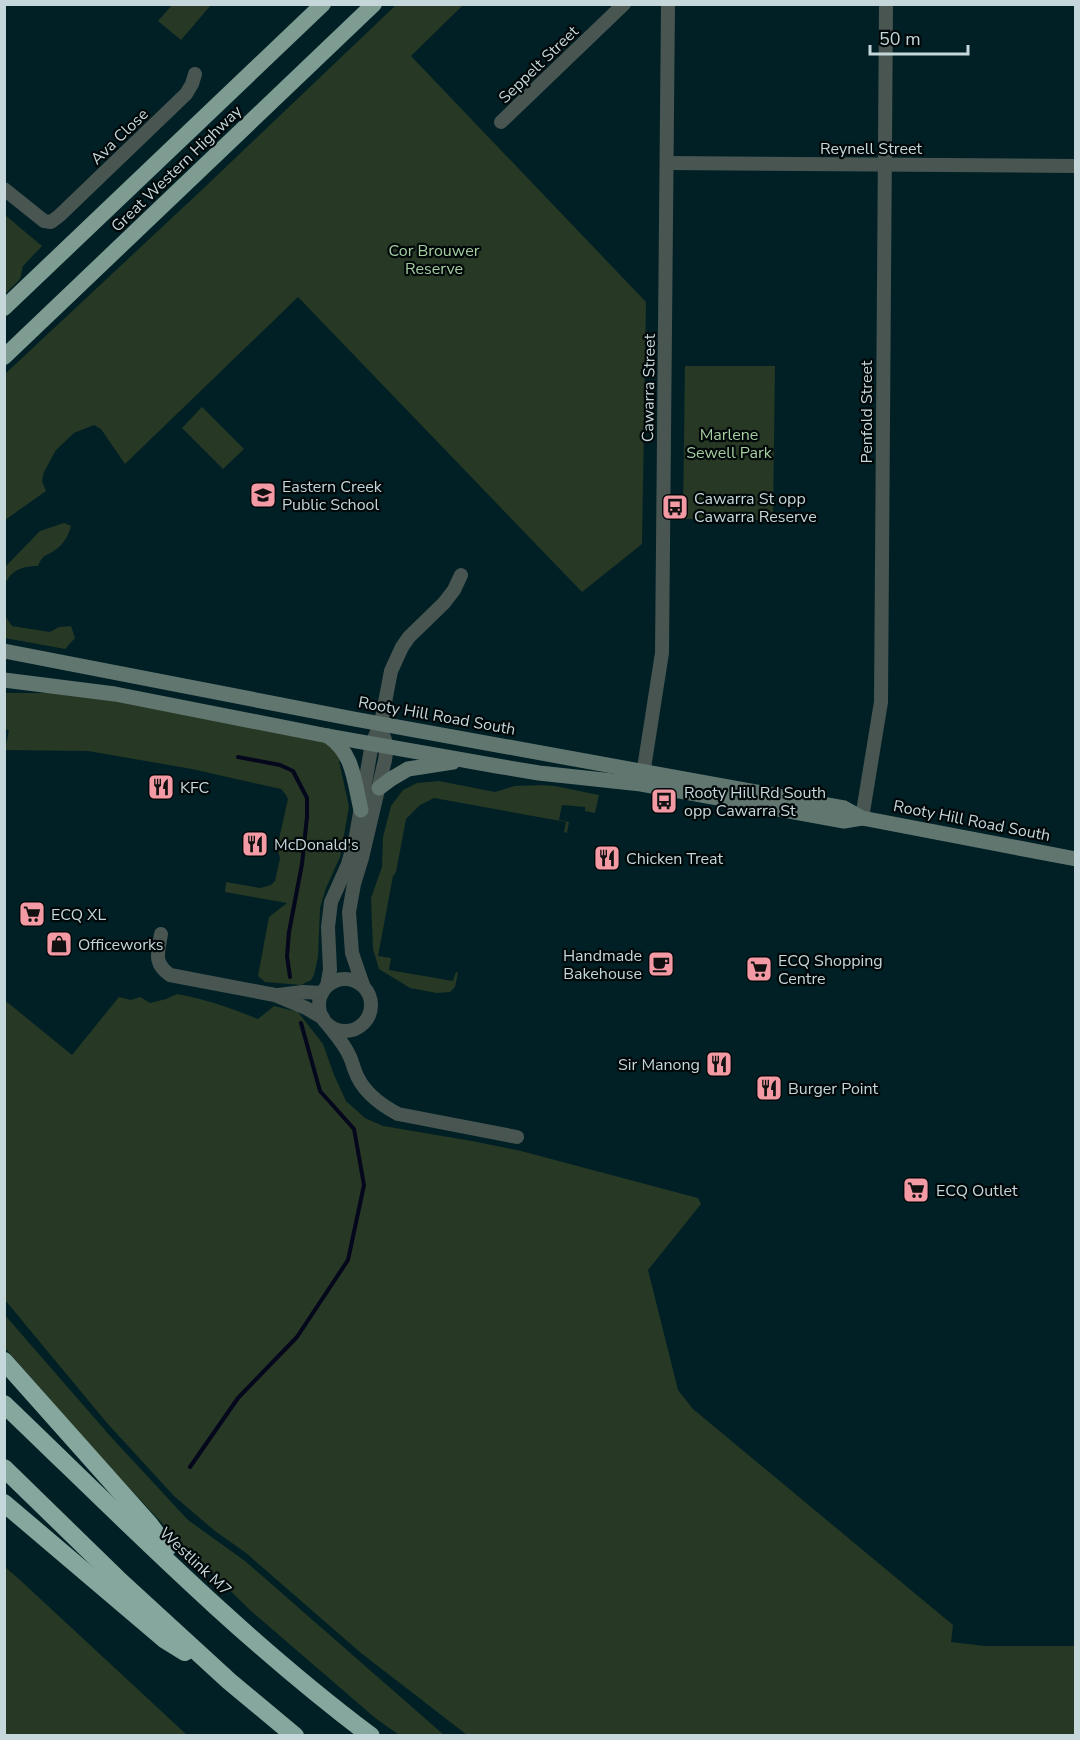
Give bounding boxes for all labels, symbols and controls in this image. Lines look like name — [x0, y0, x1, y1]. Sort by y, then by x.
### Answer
scale bar — [870, 18, 968, 56]
street label: Seppelt Street — [494, 21, 584, 109]
text: 50 m — [879, 27, 921, 51]
street label: Great Western Highway — [107, 100, 247, 237]
street label: Ava Close — [86, 104, 153, 170]
street label: Reynell Street — [820, 138, 922, 160]
park label: Cor Brouwer Reserve — [389, 240, 480, 280]
street label: Cawarra Street — [637, 333, 661, 442]
street label: Penfold Street — [856, 360, 878, 464]
park label: Marlene Sewell Park — [686, 424, 773, 464]
place label: Eastern Creek Public School — [282, 476, 383, 516]
school or university icon: Eastern Creek Public School — [248, 480, 278, 510]
place label: Cawarra St opp Cawarra Reserve — [694, 488, 817, 528]
bus stop icon: Cawarra St opp Cawarra Reserve — [660, 492, 690, 522]
street label: Rooty Hill Road South — [356, 691, 517, 741]
restaurant icon: KFC — [146, 772, 176, 802]
place label: KFC — [180, 777, 210, 799]
place label: Rooty Hill Rd South opp Cawarra St — [684, 782, 826, 822]
bus stop icon: Rooty Hill Rd South opp Cawarra St — [649, 786, 679, 816]
street label: Rooty Hill Road South — [891, 795, 1052, 847]
restaurant icon: McDonald's — [240, 829, 270, 859]
place label: McDonald's — [274, 834, 359, 856]
restaurant icon: Chicken Treat — [592, 843, 622, 873]
place label: Chicken Treat — [626, 848, 724, 870]
supermarket icon: ECQ XL — [17, 899, 47, 929]
place label: ECQ XL — [51, 904, 106, 926]
shop icon: Officeworks — [44, 929, 74, 959]
place label: Officeworks — [78, 934, 163, 956]
place label: Handmade Bakehouse — [563, 945, 642, 985]
cafe icon: Handmade Bakehouse — [646, 949, 676, 979]
place label: ECQ Shopping Centre — [778, 950, 883, 990]
supermarket icon: ECQ Shopping Centre — [744, 954, 774, 984]
restaurant icon: Sir Manong — [704, 1049, 734, 1079]
place label: Sir Manong — [618, 1054, 700, 1076]
restaurant icon: Burger Point — [754, 1073, 784, 1103]
place label: Burger Point — [788, 1078, 879, 1100]
supermarket icon: ECQ Outlet — [901, 1175, 931, 1205]
place label: ECQ Outlet — [936, 1180, 1018, 1202]
street label: Westlink M7 — [154, 1523, 236, 1601]

